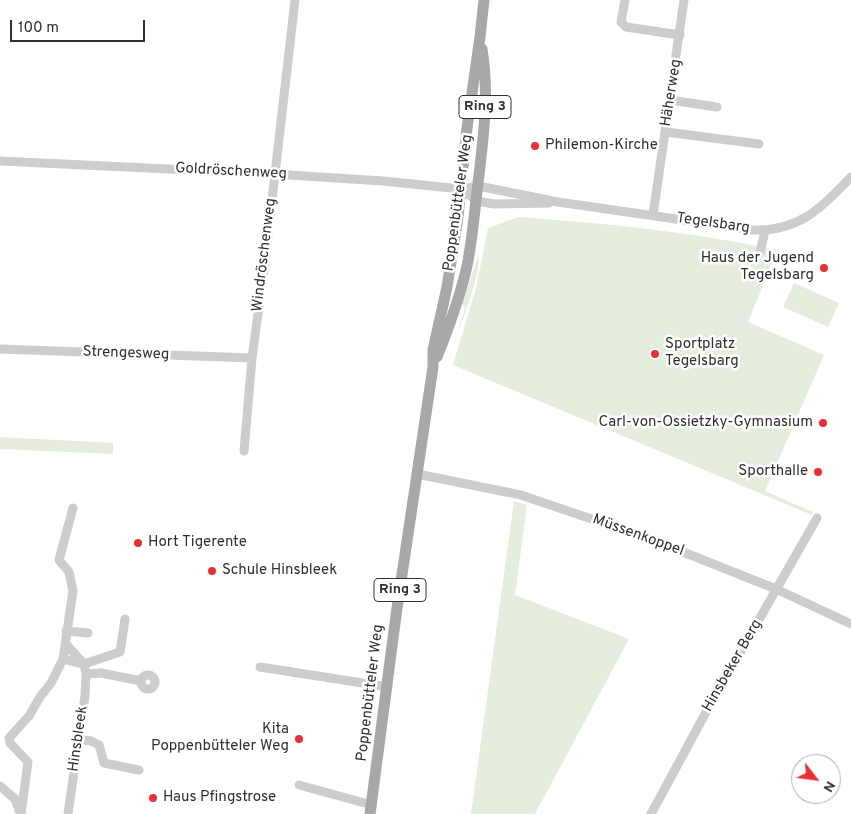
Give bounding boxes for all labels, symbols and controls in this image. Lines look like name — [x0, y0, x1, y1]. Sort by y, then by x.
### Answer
scale bar — [12, 10, 148, 42]
text: 100 m — [18, 19, 59, 38]
street label: Häherweg — [658, 58, 686, 128]
road number: Ring 3 — [459, 95, 511, 118]
street label: Poppenbütteler Weg — [440, 133, 478, 273]
place label: Philemon-Kirche — [545, 137, 658, 155]
marker: Philemon-Kirche — [529, 140, 541, 152]
street label: Goldröschenweg — [175, 160, 287, 184]
street label: Windröschenweg — [249, 197, 281, 313]
street label: Tegelsbarg — [675, 210, 751, 238]
place label: Haus der Jugend Tegelsbarg — [701, 250, 814, 285]
marker: Haus der Jugend Tegelsbarg — [818, 262, 830, 274]
place label: Sportplatz Tegelsbarg — [665, 336, 739, 371]
street label: Strengesweg — [82, 343, 170, 365]
marker: Sportplatz Tegelsbarg — [649, 348, 661, 360]
place label: Carl-von-Ossietzky-Gymnasium — [599, 414, 813, 432]
marker: Carl-von-Ossietzky-Gymnasium — [817, 417, 829, 429]
place label: Sporthalle — [738, 463, 808, 481]
marker: Sporthalle — [812, 466, 824, 478]
street label: Müssenkoppel — [590, 511, 686, 561]
place label: Hort Tigerente — [148, 534, 247, 552]
marker: Hort Tigerente — [132, 537, 144, 549]
place label: Schule Hinsbleek — [222, 562, 337, 580]
marker: Schule Hinsbleek — [206, 565, 218, 577]
road number: Ring 3 — [374, 578, 426, 602]
street label: Hinsbeker Berg — [699, 617, 767, 715]
street label: Poppenbütteler Weg — [354, 623, 388, 763]
street label: Hinsbleek — [65, 705, 93, 773]
place label: Kita Poppenbütteler Weg — [151, 721, 289, 756]
marker: Kita Poppenbütteler Weg — [293, 733, 305, 745]
north arrow — [791, 754, 841, 804]
text: N — [819, 778, 838, 795]
place label: Haus Pfingstrose — [163, 789, 276, 807]
marker: Haus Pfingstrose — [147, 792, 159, 804]

